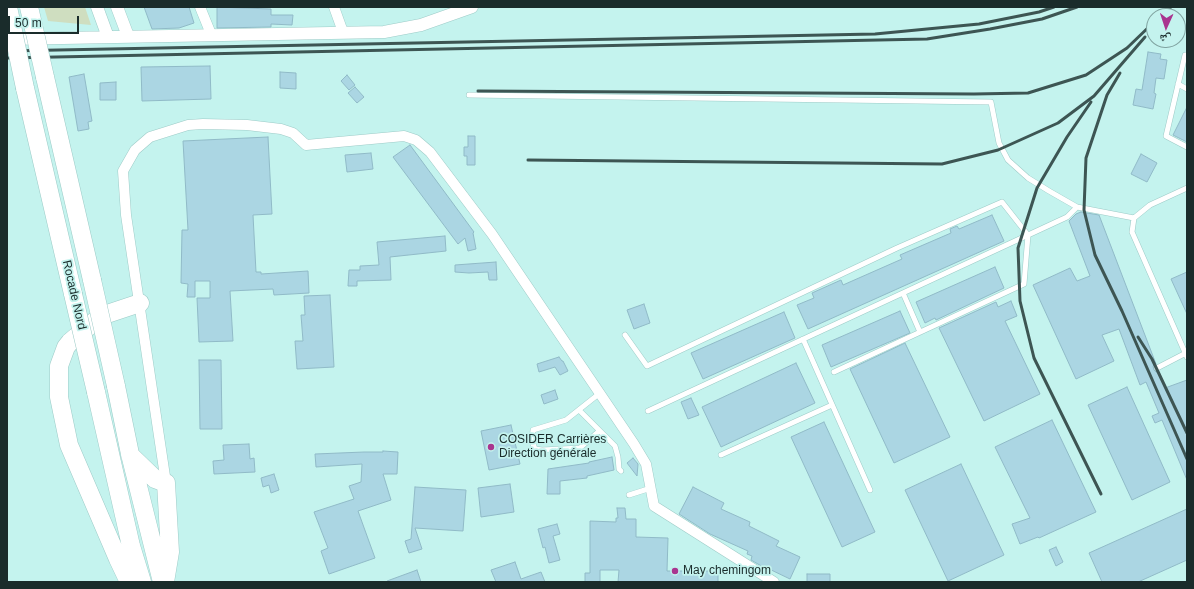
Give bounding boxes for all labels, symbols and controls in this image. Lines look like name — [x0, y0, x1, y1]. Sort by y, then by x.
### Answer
scale bar — [10, 8, 81, 34]
north arrow — [1146, 8, 1186, 48]
text: 50 m — [15, 16, 42, 30]
text: ش — [1159, 33, 1172, 45]
street label: Rocade Nord — [59, 259, 89, 331]
place label: COSIDER Carrières Direction générale — [499, 433, 606, 461]
marker: COSIDER Carrières Direction générale — [486, 442, 496, 452]
place label: May chemingom — [683, 564, 771, 578]
marker: May chemingom — [670, 566, 680, 576]

